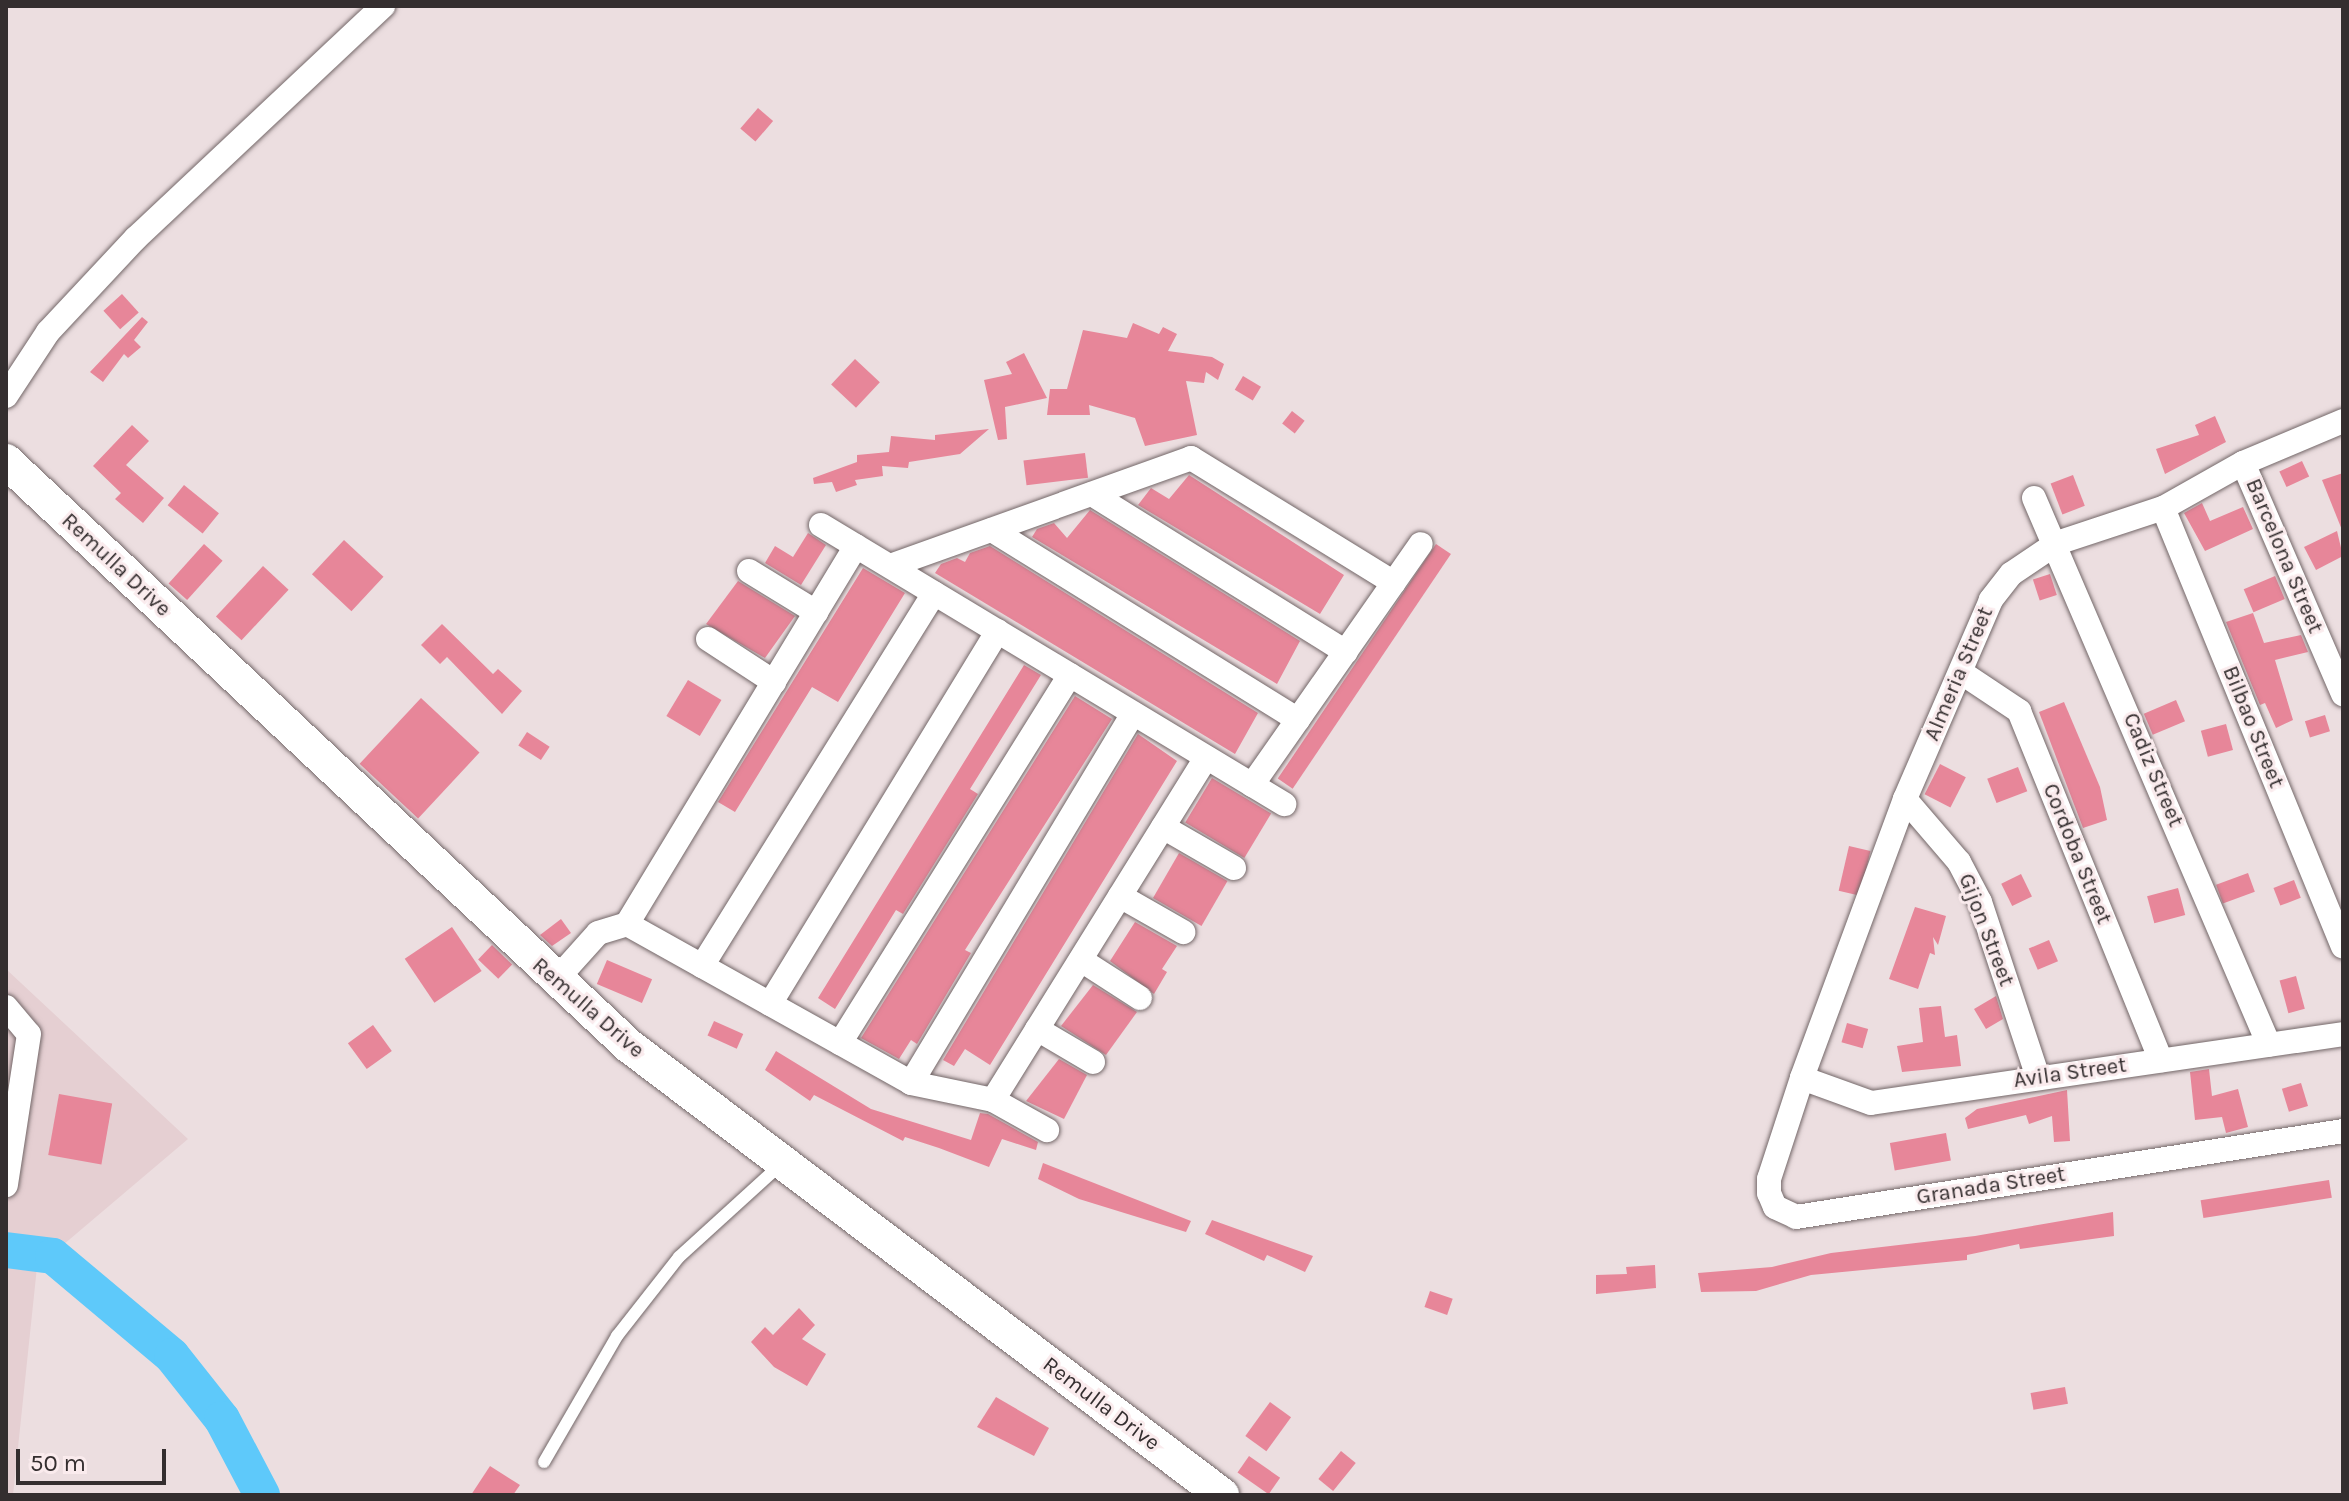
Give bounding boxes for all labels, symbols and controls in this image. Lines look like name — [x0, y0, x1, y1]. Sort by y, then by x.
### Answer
street label: Barcelona Street — [2240, 475, 2328, 637]
street label: Remulla Drive — [56, 508, 176, 622]
street label: Almeria Street — [1919, 603, 1999, 745]
street label: Bilbao Street — [2217, 662, 2289, 792]
street label: Cadiz Street — [2117, 709, 2189, 831]
street label: Cordoba Street — [2037, 780, 2117, 928]
street label: Gijon Street — [1952, 870, 2020, 990]
street label: Remulla Drive — [527, 952, 649, 1064]
street label: Avila Street — [2012, 1052, 2128, 1094]
street label: Granada Street — [1915, 1161, 2067, 1211]
street label: Remulla Drive — [1037, 1351, 1165, 1457]
scale bar — [20, 1433, 170, 1483]
text: 50 m — [30, 1449, 86, 1477]

